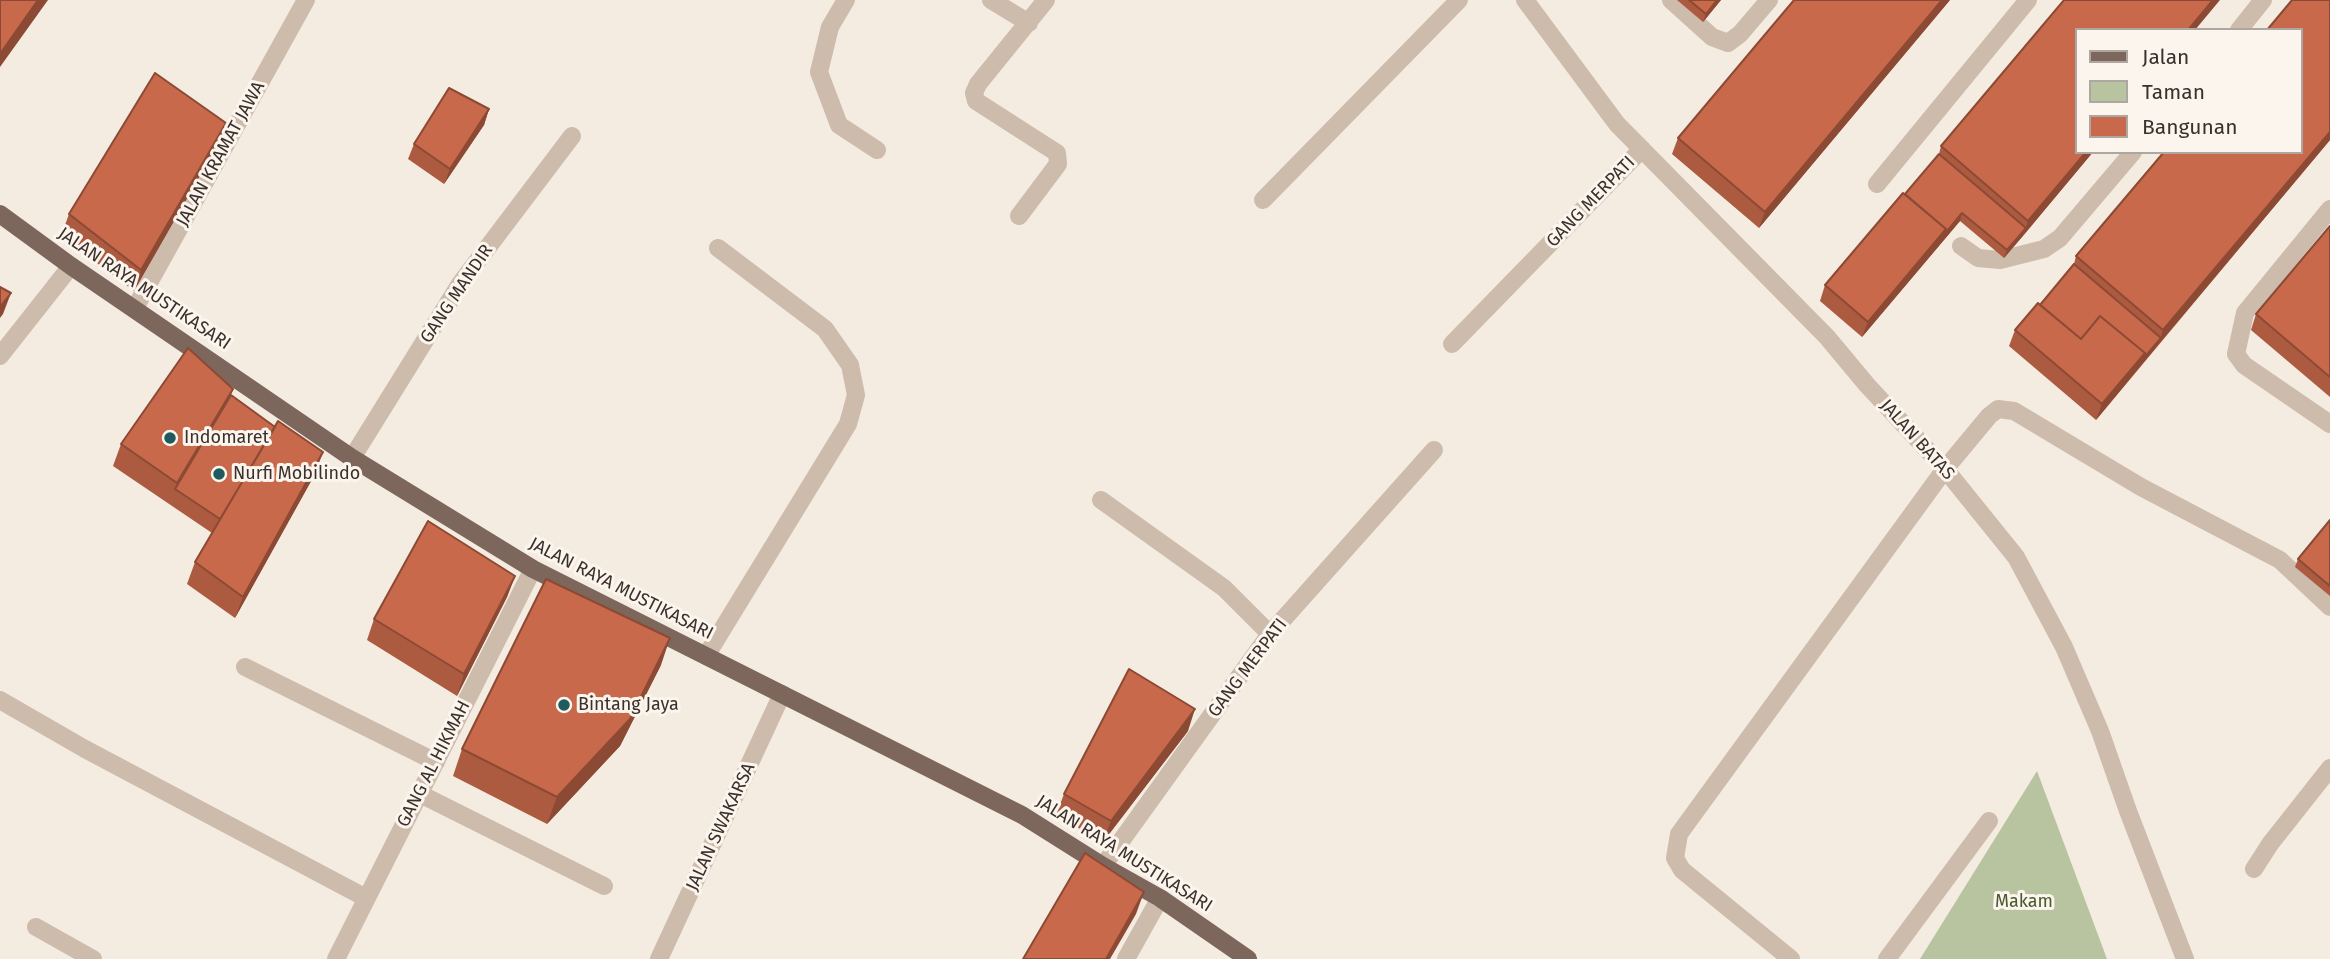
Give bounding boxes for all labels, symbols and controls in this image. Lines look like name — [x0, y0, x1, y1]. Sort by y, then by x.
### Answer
legend — [2074, 28, 2302, 154]
text: Jalan — [2142, 44, 2189, 70]
street label: JALAN KRAMAT JAWA — [172, 78, 270, 230]
text: Taman — [2142, 79, 2205, 105]
text: Bangunan — [2142, 114, 2237, 140]
street label: GANG MERPATI — [1542, 152, 1640, 252]
street label: JALAN RAYA MUSTIKASARI — [54, 223, 234, 355]
street label: GANG MANDIR — [416, 240, 498, 348]
street label: JALAN BATAS — [1875, 395, 1959, 485]
place label: Indomaret — [184, 427, 269, 449]
marker: Indomaret — [162, 430, 178, 446]
place label: Nurfi Mobilindo — [233, 463, 360, 485]
marker: Nurfi Mobilindo — [211, 466, 227, 482]
street label: JALAN RAYA MUSTIKASARI — [525, 533, 717, 645]
street label: GANG MERPATI — [1204, 614, 1292, 722]
place label: Bintang Jaya — [578, 694, 679, 716]
street label: GANG AL HIKMAH — [393, 697, 475, 831]
marker: Bintang Jaya — [556, 697, 572, 713]
street label: JALAN SWAKARSA — [682, 760, 760, 894]
street label: JALAN RAYA MUSTIKASARI — [1032, 791, 1216, 917]
park label: Makam — [1995, 891, 2053, 913]

